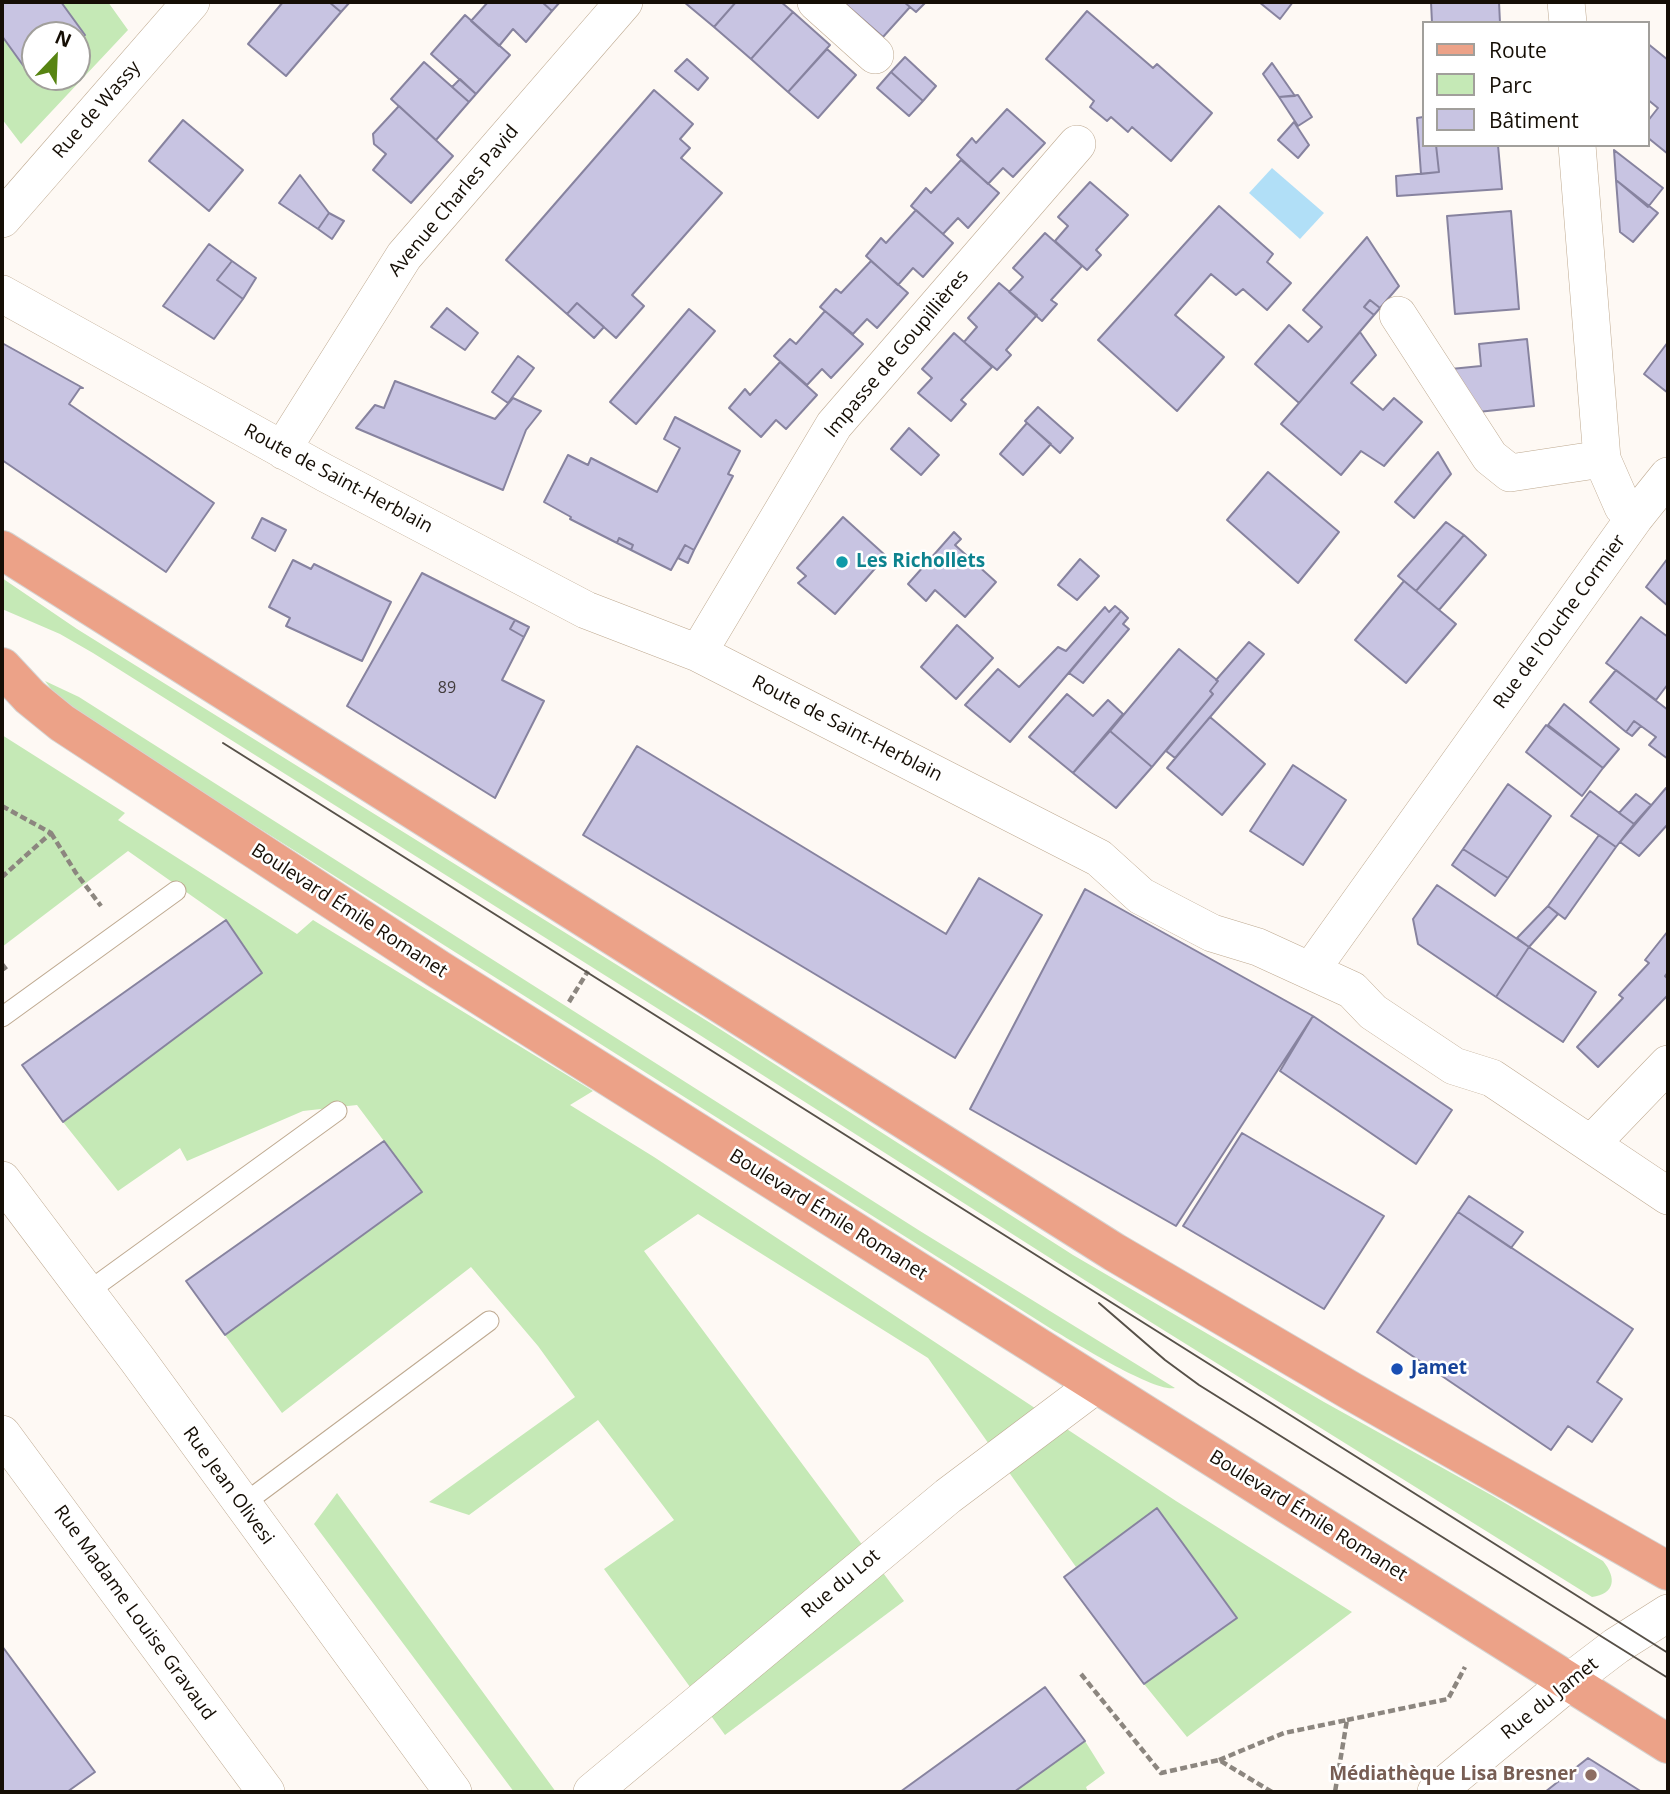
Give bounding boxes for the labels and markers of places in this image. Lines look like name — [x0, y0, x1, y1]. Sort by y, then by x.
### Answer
place label: Les Richollets — [856, 551, 985, 573]
marker: Les Richollets — [834, 554, 850, 570]
place label: Jamet — [1411, 1358, 1467, 1380]
marker: Jamet — [1389, 1361, 1405, 1377]
place label: Médiathèque Lisa Bresner — [1329, 1764, 1577, 1786]
marker: Médiathèque Lisa Bresner — [1583, 1767, 1599, 1783]

